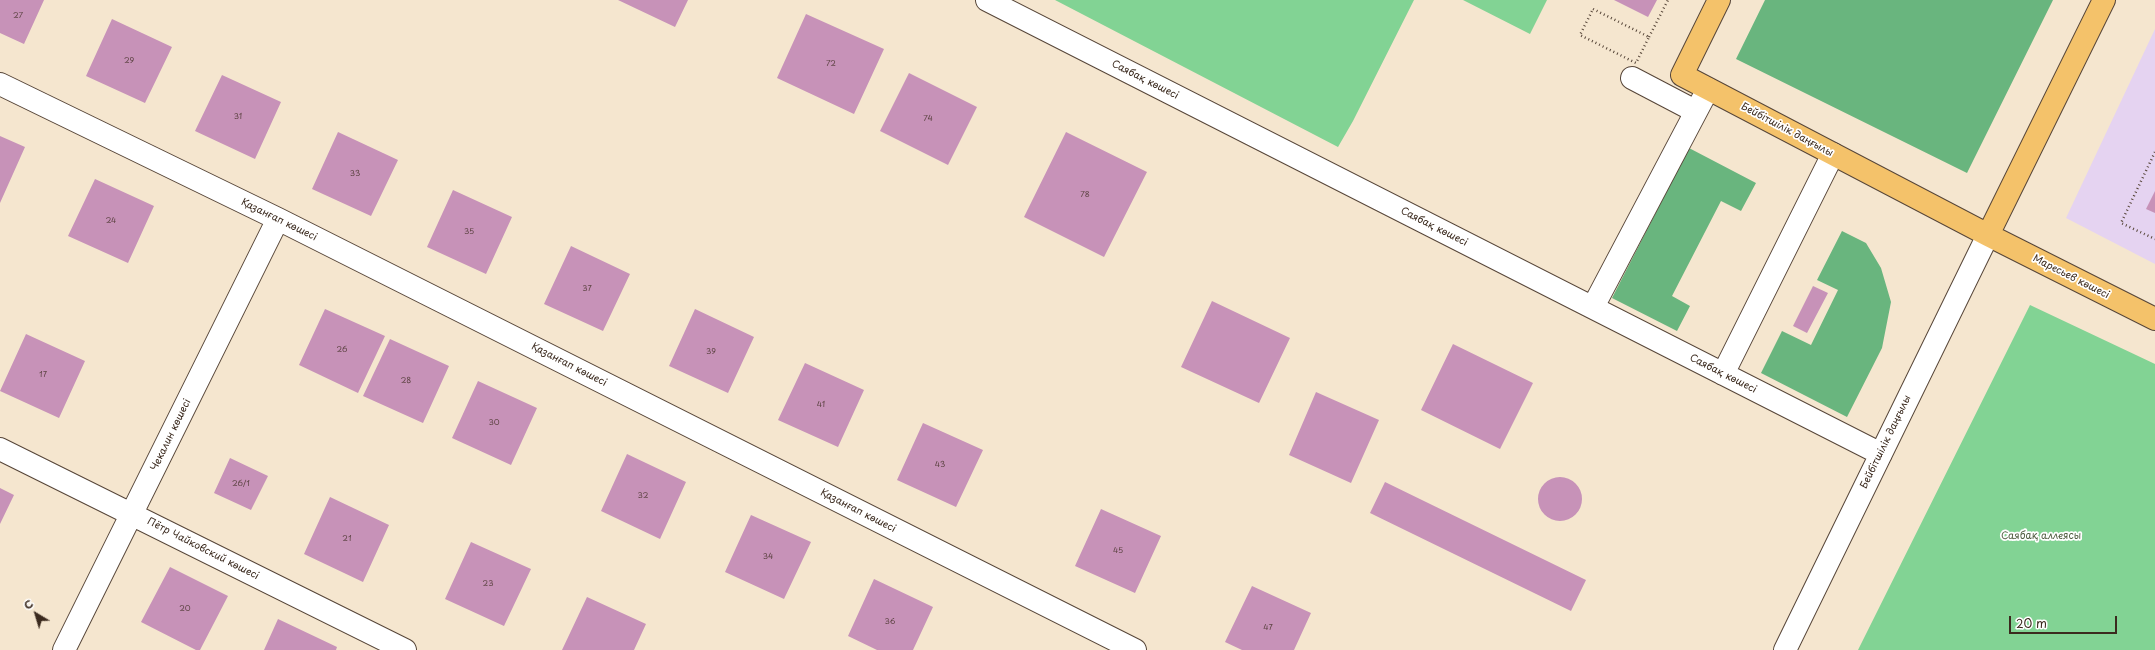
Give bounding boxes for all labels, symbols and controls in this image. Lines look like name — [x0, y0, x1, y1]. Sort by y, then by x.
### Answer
house number: 27 — [13, 11, 23, 21]
house number: 29 — [124, 56, 134, 66]
street label: Саябақ көшесі — [1109, 58, 1181, 102]
house number: 72 — [826, 59, 836, 69]
street label: Бейбітшілік даңғылы — [1739, 101, 1835, 159]
house number: 31 — [234, 112, 242, 122]
house number: 74 — [923, 114, 933, 124]
house number: 33 — [350, 169, 360, 179]
house number: 78 — [1080, 190, 1090, 200]
street label: Қазанғап көшесі — [239, 196, 319, 244]
street label: Саябақ көшесі — [1398, 205, 1470, 249]
house number: 24 — [106, 216, 116, 226]
house number: 35 — [464, 227, 474, 237]
street label: Маресьев көшесі — [2031, 253, 2111, 301]
house number: 37 — [582, 284, 592, 294]
street label: Қазанғап көшесі — [529, 341, 609, 389]
house number: 26 — [337, 345, 347, 355]
house number: 39 — [706, 347, 716, 357]
street label: Саябақ көшесі — [1687, 352, 1759, 396]
house number: 17 — [39, 370, 47, 380]
house number: 28 — [401, 376, 411, 386]
street label: Бейбітшілік даңғылы — [1858, 393, 1914, 491]
street label: Чекалин көшесі — [148, 397, 194, 473]
house number: 41 — [817, 400, 825, 410]
house number: 30 — [488, 418, 500, 428]
house number: 43 — [935, 460, 945, 470]
house number: 26/1 — [232, 479, 250, 489]
street label: Қазанғап көшесі — [818, 487, 898, 535]
house number: 32 — [638, 491, 648, 501]
street label: Пётр Чайковский көшесі — [145, 516, 261, 582]
park label: Саябақ аллеясы — [2001, 530, 2081, 542]
house number: 21 — [342, 534, 352, 544]
house number: 45 — [1113, 546, 1123, 556]
house number: 34 — [763, 552, 773, 562]
house number: 23 — [483, 579, 493, 589]
north arrow — [16, 594, 56, 634]
text: С — [20, 595, 37, 613]
house number: 20 — [179, 604, 191, 614]
scale bar — [2011, 608, 2119, 634]
text: 20 m — [2016, 614, 2047, 632]
house number: 36 — [885, 617, 895, 627]
house number: 47 — [1263, 623, 1273, 633]

